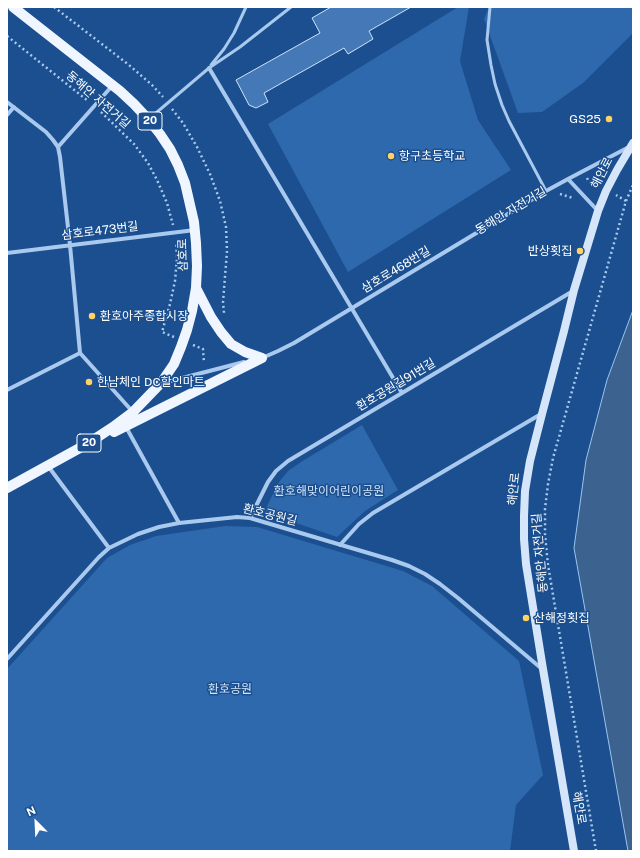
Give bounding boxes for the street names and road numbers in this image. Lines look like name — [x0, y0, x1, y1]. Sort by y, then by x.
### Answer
street label: 동해안 자전거길 — [63, 68, 133, 132]
road number: 20 — [138, 112, 162, 130]
street label: 해안로 — [588, 155, 616, 191]
street label: 동해안 자전거길 — [473, 184, 549, 238]
street label: 삼호로473번길 — [61, 219, 139, 243]
street label: 삼호로 — [176, 238, 190, 272]
street label: 삼호로468번길 — [359, 244, 433, 296]
street label: 환호공원길91번길 — [354, 356, 438, 414]
road number: 20 — [77, 434, 101, 452]
street label: 해안로 — [505, 472, 523, 506]
street label: 환호공원길 — [241, 501, 299, 529]
street label: 동해안 자전거길 — [529, 512, 551, 594]
street label: 해안로 — [569, 790, 589, 826]

